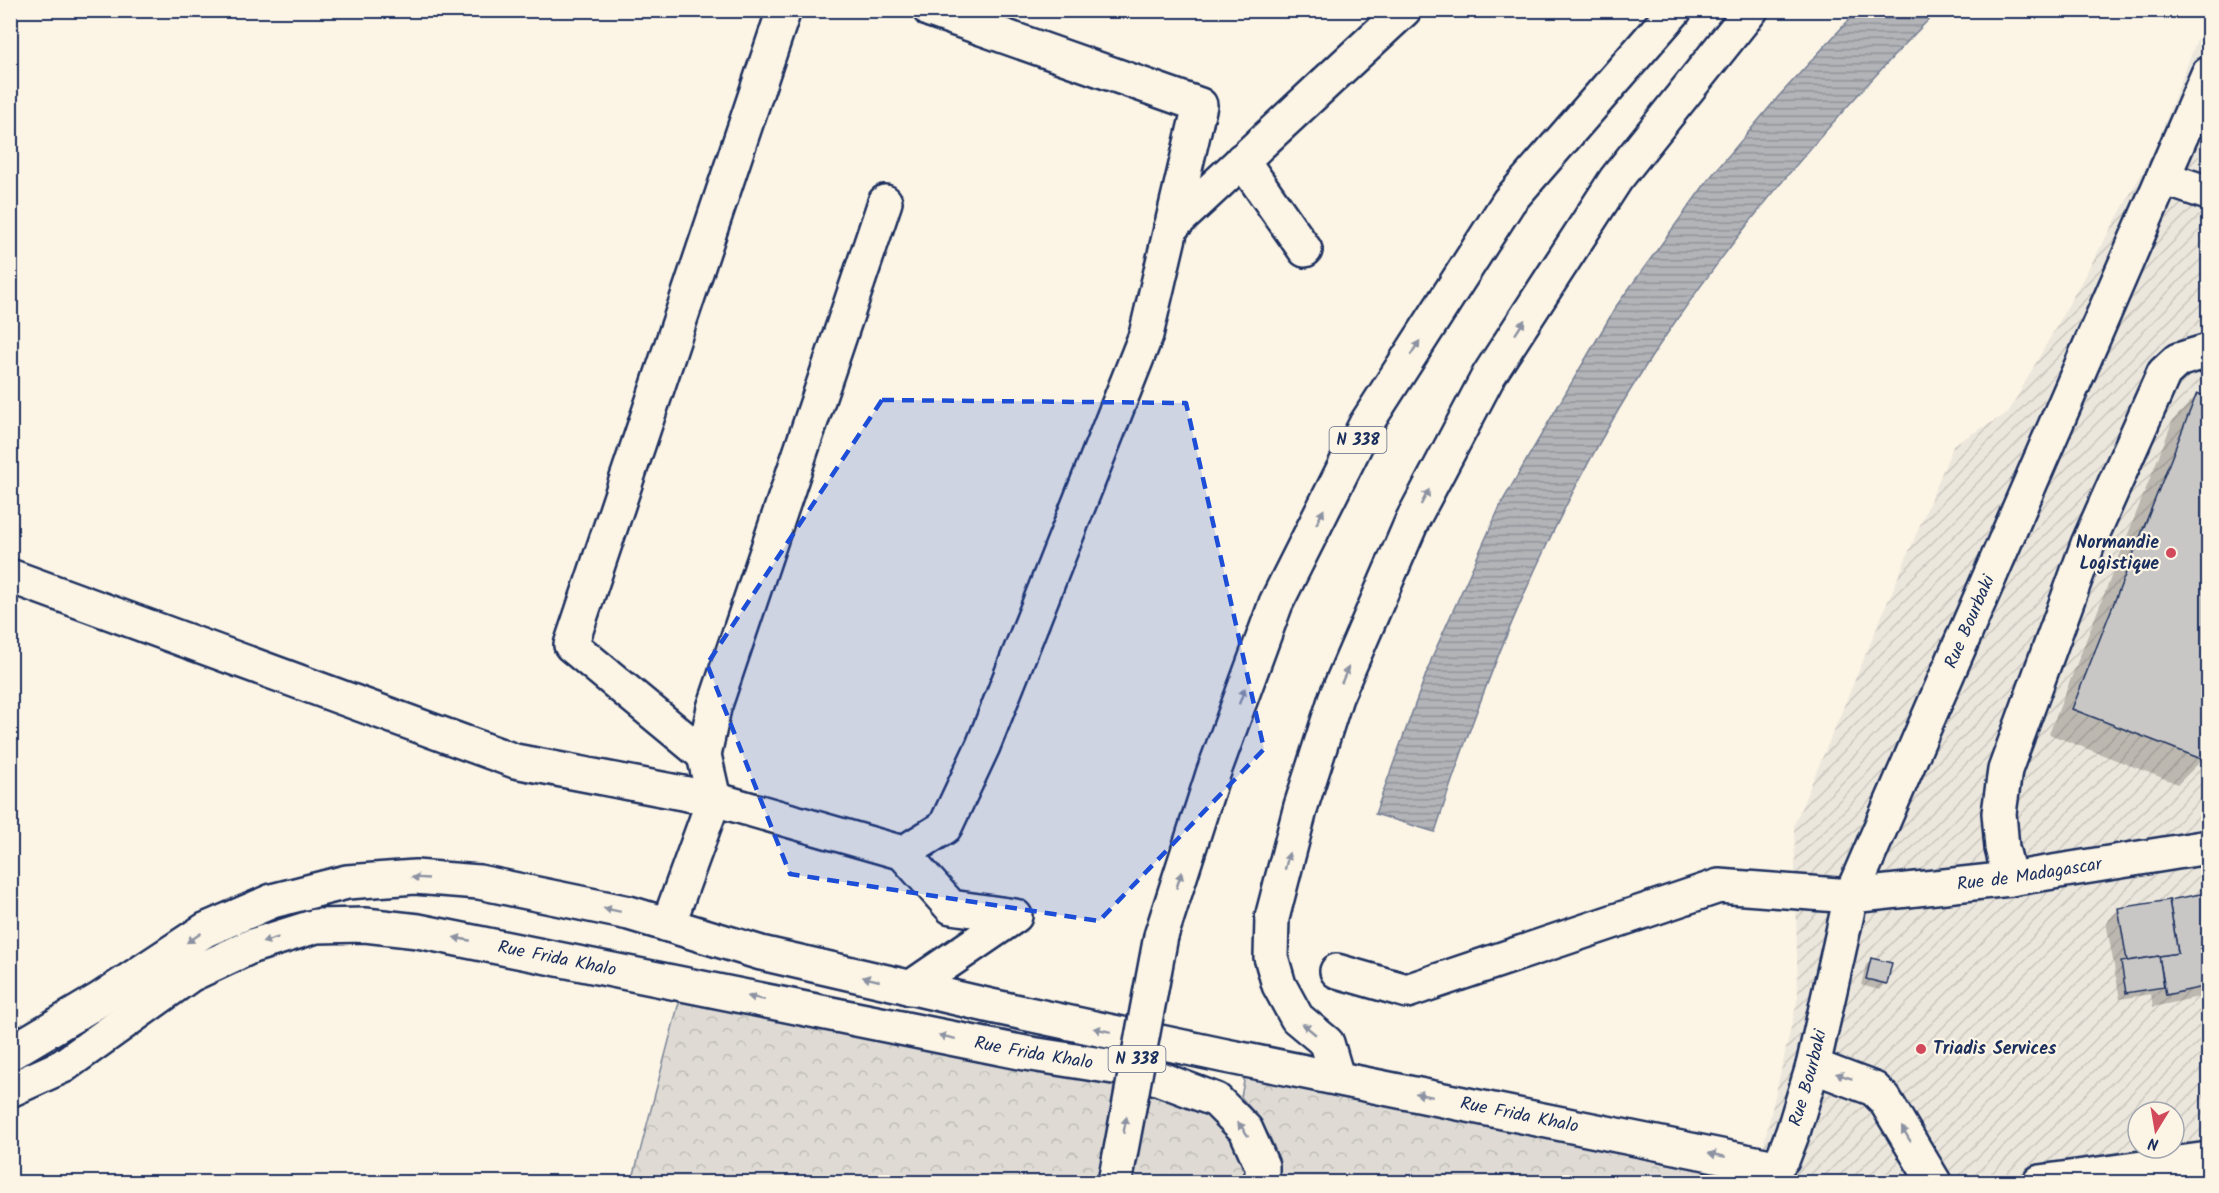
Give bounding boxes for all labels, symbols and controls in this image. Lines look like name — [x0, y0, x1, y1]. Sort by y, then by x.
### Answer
one-way arrow — [1515, 319, 1526, 335]
one-way arrow — [1410, 339, 1421, 356]
road number: N 338 — [1330, 427, 1386, 453]
one-way arrow — [1420, 488, 1430, 505]
one-way arrow — [1315, 509, 1324, 526]
place label: Normandie Logistique — [2076, 529, 2159, 579]
marker: Normandie Logistique — [2164, 546, 2178, 560]
street label: Rue Bourbaki — [1937, 570, 2003, 673]
one-way arrow — [1341, 666, 1350, 684]
one-way arrow — [1238, 687, 1247, 705]
street label: Rue de Madagascar — [1955, 850, 2105, 899]
one-way arrow — [1282, 852, 1292, 870]
one-way arrow — [1174, 871, 1184, 889]
one-way arrow — [410, 873, 429, 882]
one-way arrow — [602, 905, 621, 914]
one-way arrow — [185, 932, 202, 943]
street label: Rue Frida Khalo — [495, 933, 619, 985]
one-way arrow — [452, 934, 471, 943]
one-way arrow — [261, 936, 279, 945]
one-way arrow — [862, 973, 880, 983]
one-way arrow — [746, 993, 765, 1002]
one-way arrow — [1301, 1022, 1317, 1035]
one-way arrow — [1093, 1024, 1112, 1034]
street label: Rue Bourbaki — [1781, 1026, 1835, 1130]
street label: Rue Frida Khalo — [972, 1029, 1095, 1078]
one-way arrow — [937, 1032, 956, 1041]
place label: Triadis Services — [1933, 1035, 2057, 1064]
marker: Triadis Services — [1914, 1042, 1928, 1056]
road number: N 338 — [1108, 1046, 1166, 1072]
one-way arrow — [1835, 1071, 1853, 1080]
street label: Rue Frida Khalo — [1458, 1089, 1581, 1141]
one-way arrow — [1414, 1090, 1433, 1099]
north arrow — [2126, 1100, 2186, 1160]
one-way arrow — [1121, 1115, 1130, 1134]
one-way arrow — [1237, 1121, 1249, 1137]
one-way arrow — [1900, 1126, 1911, 1142]
text: N — [2146, 1130, 2161, 1156]
one-way arrow — [1708, 1150, 1727, 1159]

